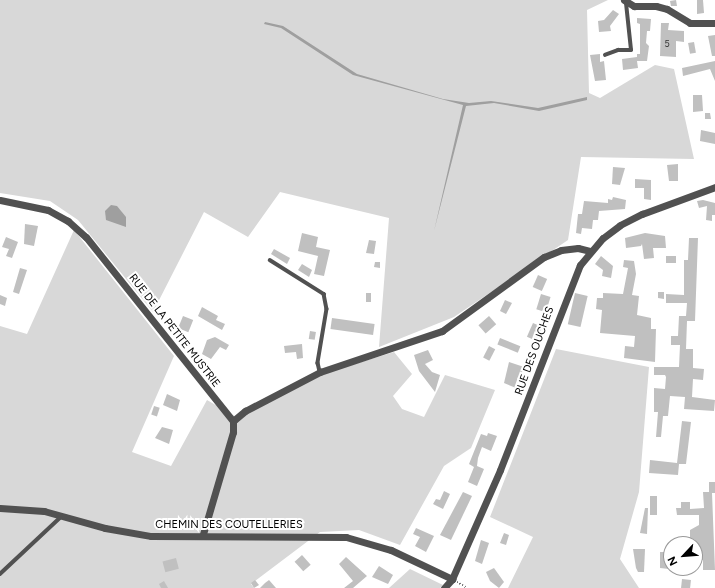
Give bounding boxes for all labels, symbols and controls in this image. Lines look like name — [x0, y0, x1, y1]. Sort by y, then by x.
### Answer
house number: 5 — [664, 39, 670, 49]
street label: RUE DE LA PETITE MUSTRIE — [126, 272, 222, 390]
street label: RUE DES OUCHES — [513, 305, 557, 397]
street label: CHEMIN DES COUTELLERIES — [155, 518, 303, 532]
north arrow — [663, 536, 703, 576]
text: N — [665, 554, 680, 568]

